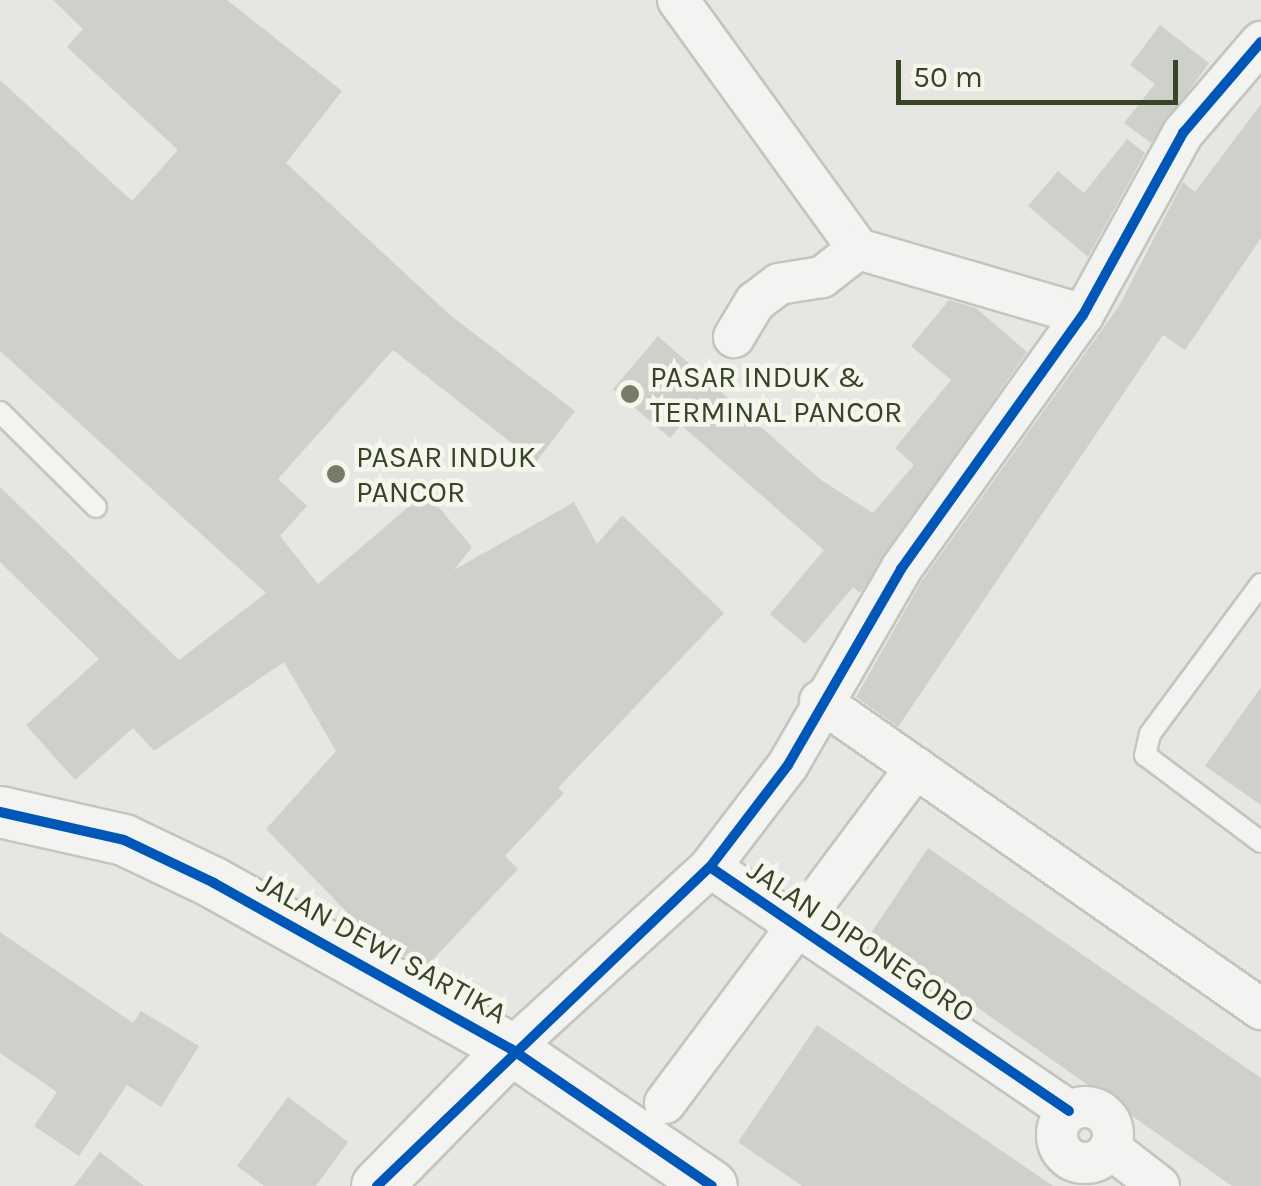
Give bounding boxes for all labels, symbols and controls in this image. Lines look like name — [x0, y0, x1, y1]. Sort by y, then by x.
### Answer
scale bar — [901, 40, 1184, 102]
text: 50 m — [913, 59, 983, 95]
place label: PASAR INDUK & TERMINAL PANCOR — [650, 359, 902, 430]
marker: PASAR INDUK & TERMINAL PANCOR — [619, 383, 641, 405]
place label: PASAR INDUK PANCOR — [356, 439, 536, 510]
marker: PASAR INDUK PANCOR — [325, 463, 347, 485]
street label: JALAN DIPONEGORO — [741, 852, 981, 1030]
street label: JALAN DEWI SARTIKA — [251, 864, 513, 1032]

